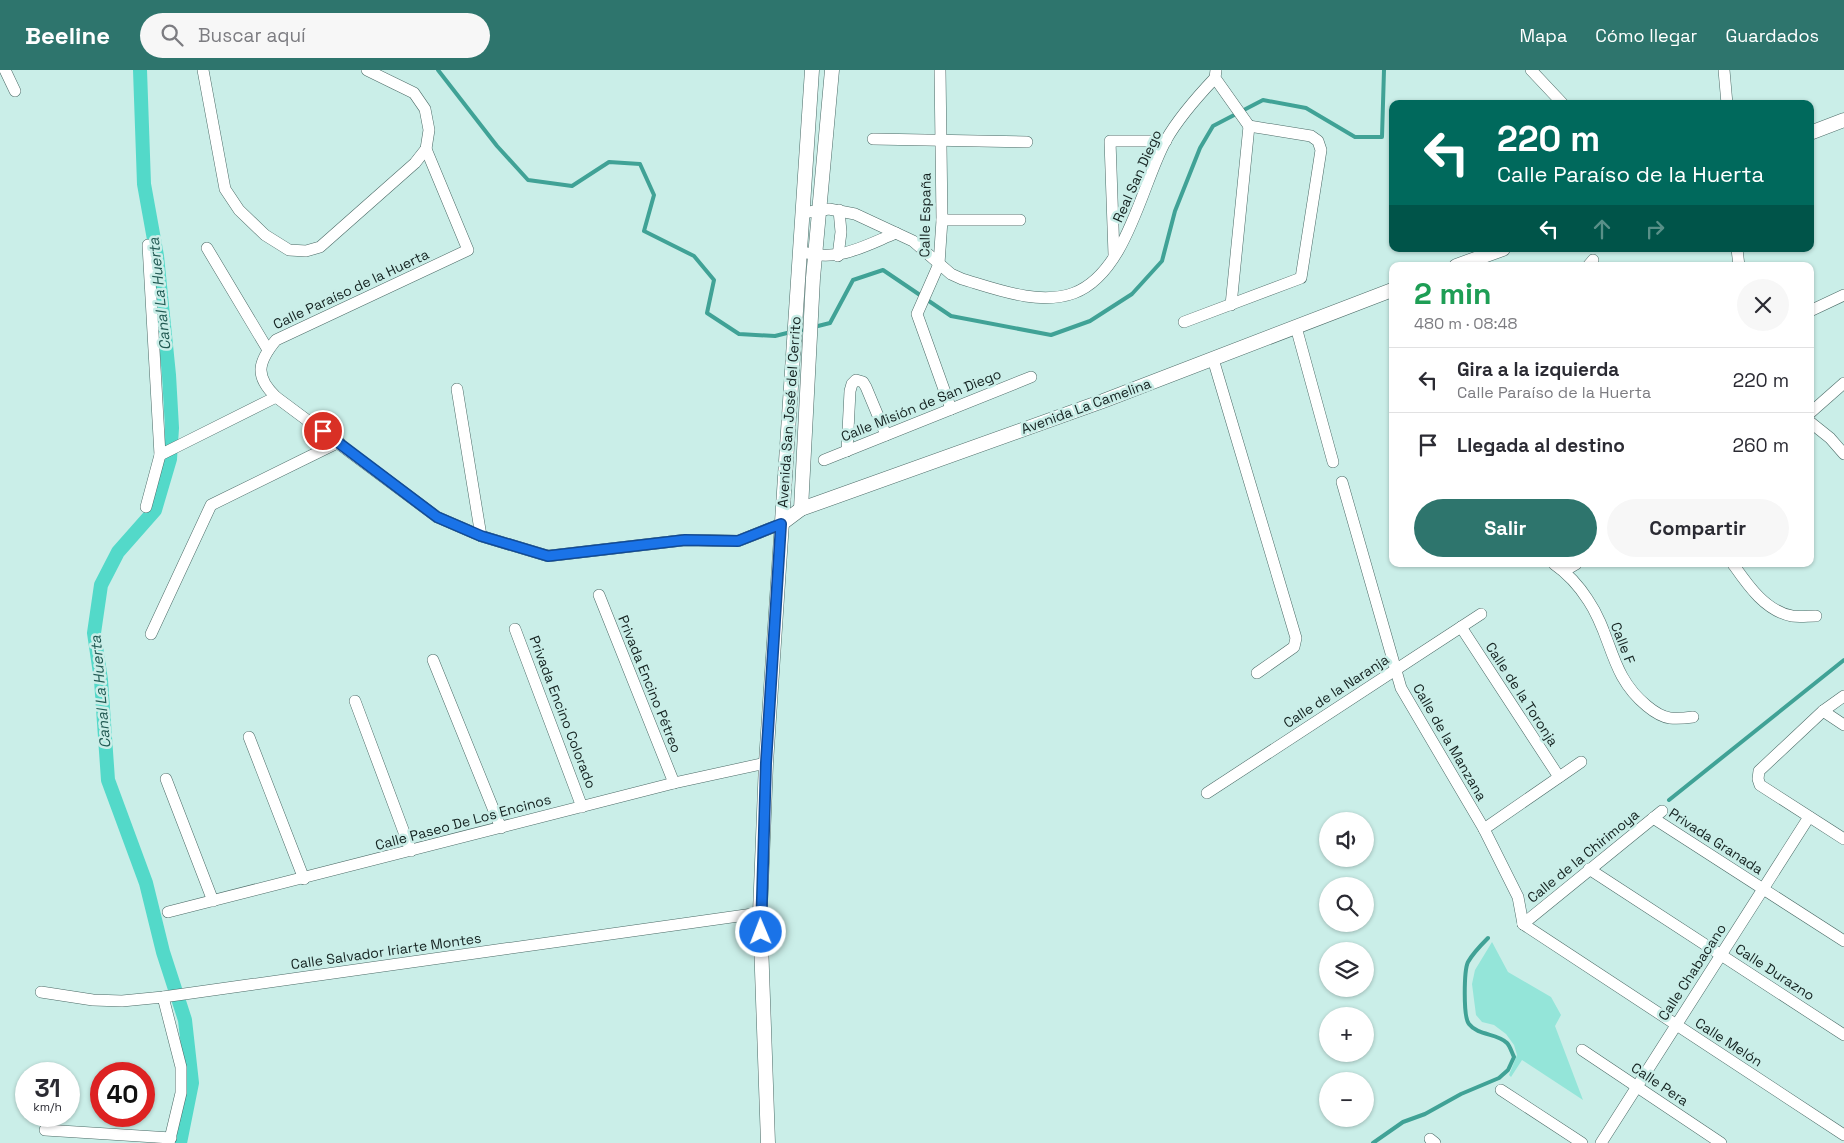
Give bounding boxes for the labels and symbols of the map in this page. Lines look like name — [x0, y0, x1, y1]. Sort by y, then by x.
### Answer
street label: Real San Diego — [1109, 127, 1165, 225]
street label: Calle España — [915, 172, 935, 258]
water label: Canal La Huerta — [144, 236, 174, 351]
street label: Calle Paraíso de la Huerta — [270, 245, 432, 333]
street label: Avenida San José del Cerrito — [773, 316, 805, 508]
street label: Calle Misión de San Diego — [838, 365, 1004, 445]
street label: Avenida La Camelina — [1019, 374, 1153, 438]
pin — [302, 410, 344, 452]
street label: Privada Encino Pétreo — [614, 613, 686, 755]
street label: Calle F — [1607, 620, 1639, 667]
street label: Privada Encino Colorado — [526, 633, 600, 791]
water label: Canal La Huerta — [86, 634, 114, 749]
street label: Calle de la Toronja — [1482, 639, 1562, 749]
street label: Calle de la Naranja — [1280, 650, 1392, 732]
street label: Calle de la Manzana — [1409, 680, 1491, 804]
street label: Calle Paseo De Los Encinos — [373, 790, 553, 854]
street label: Privada Granada — [1665, 804, 1767, 878]
street label: Calle de la Chirimoya — [1523, 805, 1643, 907]
position arrow — [734, 905, 786, 957]
street label: Calle Chabacano — [1654, 920, 1730, 1024]
street label: Calle Salvador Iriarte Montes — [290, 929, 482, 973]
street label: Calle Durazno — [1732, 940, 1818, 1004]
street label: Calle Melón — [1692, 1014, 1766, 1070]
street label: Calle Pera — [1628, 1058, 1692, 1110]
speed limit sign: 40 — [90, 1062, 155, 1127]

